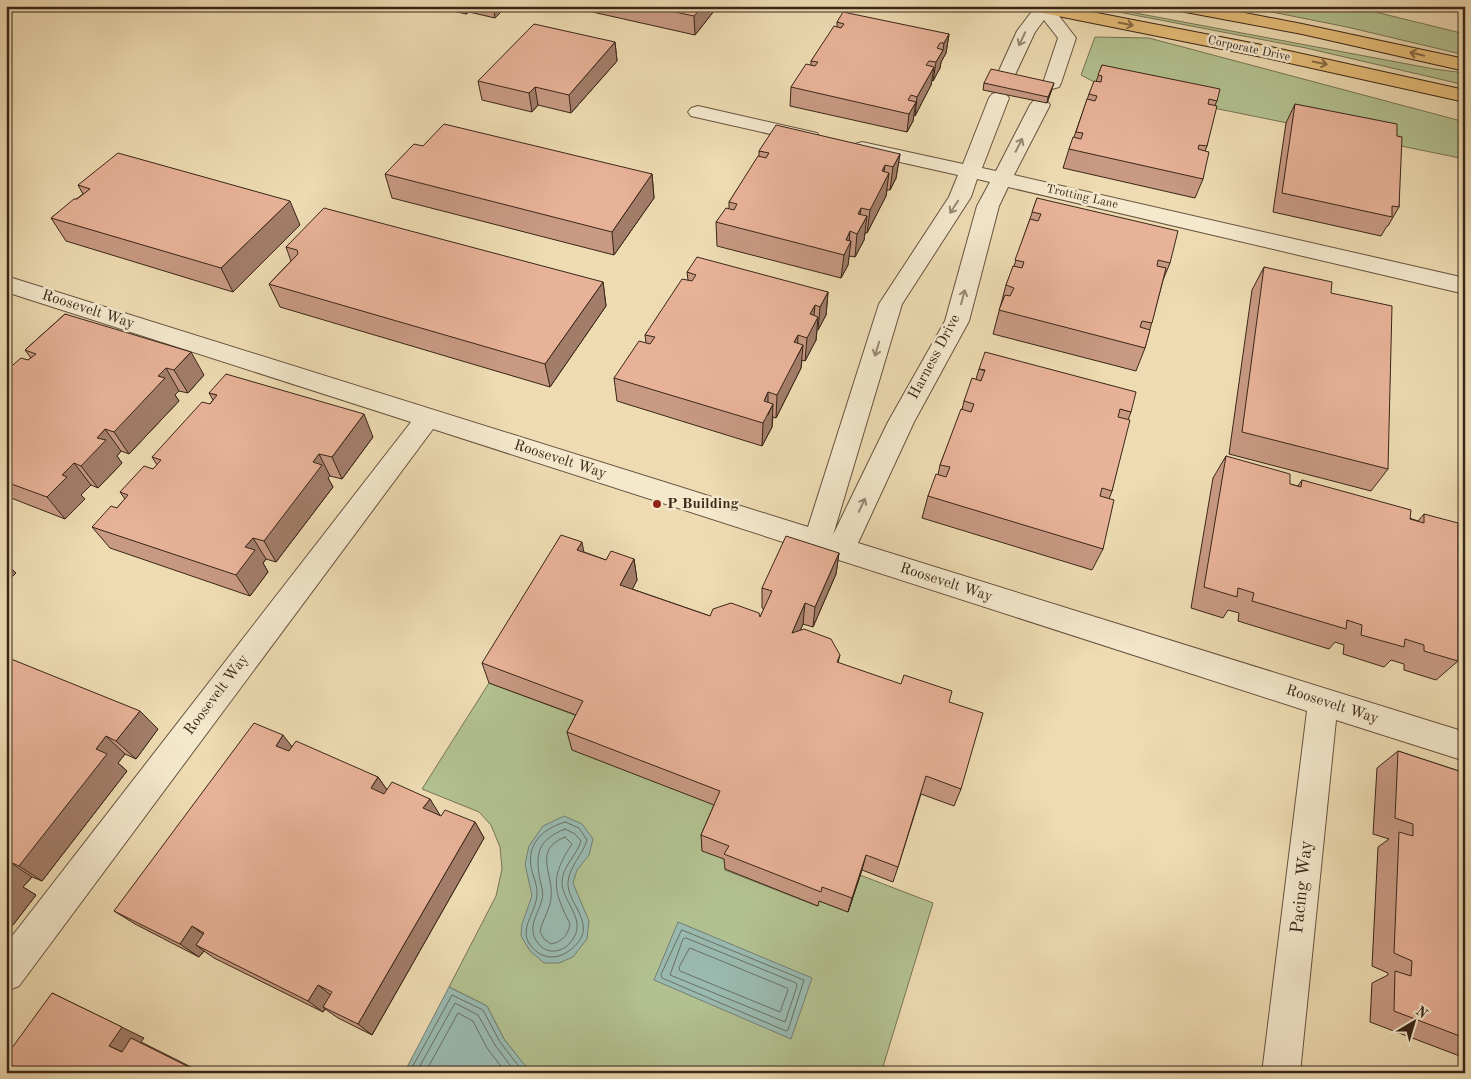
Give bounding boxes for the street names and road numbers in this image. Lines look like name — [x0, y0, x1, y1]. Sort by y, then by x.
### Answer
street label: Corporate Drive — [1207, 34, 1292, 64]
street label: Trotting Lane — [1045, 183, 1120, 211]
street label: Roosevelt Way — [40, 288, 136, 332]
street label: Harness Drive — [906, 312, 964, 402]
street label: Roosevelt Way — [512, 438, 608, 482]
street label: Roosevelt Way — [898, 561, 994, 605]
street label: Roosevelt Way — [182, 652, 252, 738]
street label: Roosevelt Way — [1284, 683, 1380, 727]
street label: Pacing Way — [1288, 839, 1316, 934]

